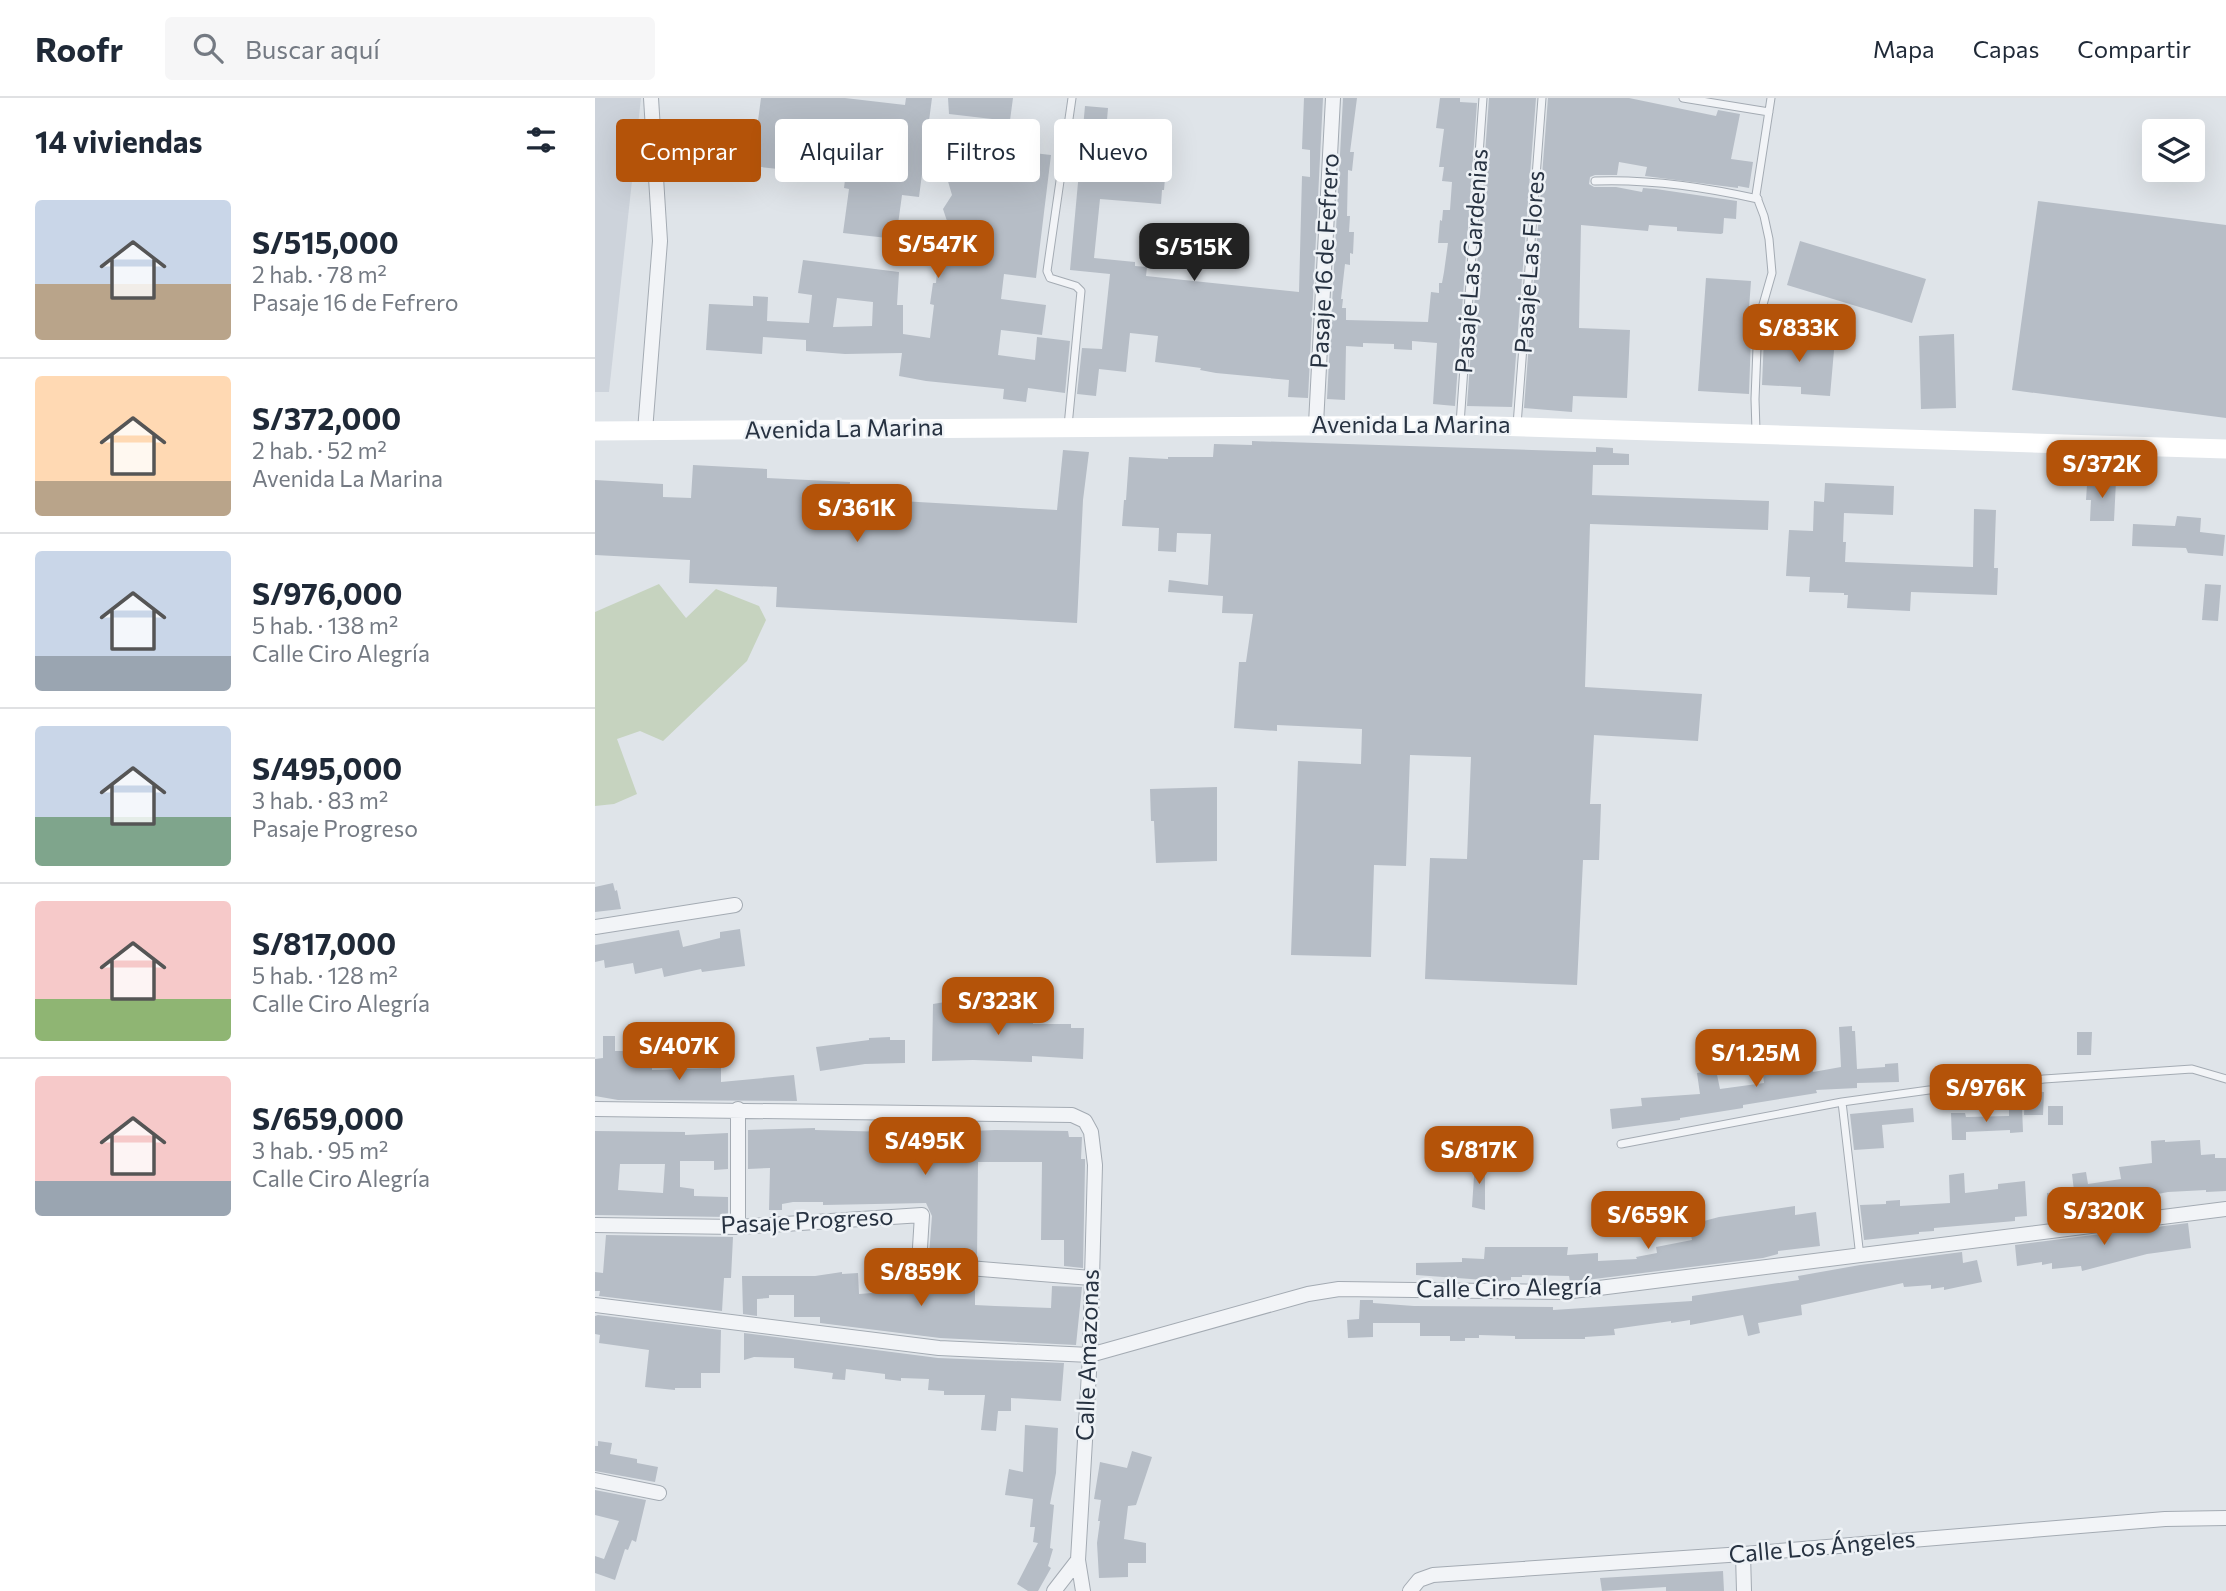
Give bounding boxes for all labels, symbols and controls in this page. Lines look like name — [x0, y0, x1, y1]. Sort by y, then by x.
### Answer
search box — [165, 17, 655, 80]
text: Roofr — [35, 28, 123, 69]
icon: search — [189, 29, 227, 67]
text: Buscar aquí — [245, 33, 380, 64]
text: Mapa — [1873, 34, 1935, 63]
text: Capas — [1973, 34, 2039, 63]
text: Compartir — [2077, 34, 2191, 63]
chip: Comprar — [616, 119, 761, 182]
chip: Alquilar — [775, 119, 908, 182]
chip: Filtros — [922, 119, 1040, 182]
chip: Nuevo — [1054, 119, 1172, 182]
map controls — [2142, 119, 2205, 182]
button: layers — [2142, 119, 2205, 182]
icon: filters — [522, 121, 560, 159]
text: 14 viviendas — [35, 122, 203, 159]
street label: Pasaje Las Gardenias — [1448, 147, 1493, 374]
street label: Pasaje 16 de Fefrero — [1303, 153, 1344, 369]
street label: Pasaje Las Flores — [1508, 169, 1549, 354]
pin: S/547K — [881, 220, 995, 280]
text: S/515,000 — [252, 223, 399, 260]
pin: S/515K — [1137, 223, 1251, 283]
icon: home — [91, 228, 175, 312]
text: S/547K — [898, 229, 978, 257]
text: S/515K — [1155, 232, 1233, 260]
text: 2 hab. · 78 m² — [252, 260, 387, 288]
text: Pasaje 16 de Fefrero — [252, 288, 459, 316]
pin: S/833K — [1742, 304, 1856, 364]
text: S/833K — [1759, 313, 1839, 341]
text: S/372,000 — [252, 399, 401, 436]
icon: home — [91, 404, 175, 488]
street label: Avenida La Marina — [1311, 409, 1511, 438]
street label: Avenida La Marina — [744, 411, 944, 444]
text: 2 hab. · 52 m² — [252, 436, 387, 464]
pin: S/372K — [2045, 440, 2159, 500]
text: S/372K — [2062, 449, 2142, 477]
text: Avenida La Marina — [252, 464, 443, 492]
pin: S/361K — [800, 484, 914, 544]
text: S/361K — [818, 493, 896, 521]
text: S/976,000 — [252, 574, 402, 611]
icon: home — [91, 579, 175, 663]
text: 5 hab. · 138 m² — [252, 611, 398, 639]
text: Calle Ciro Alegría — [252, 639, 430, 667]
text: S/495,000 — [252, 749, 402, 786]
icon: home — [91, 754, 175, 838]
text: 3 hab. · 83 m² — [252, 786, 388, 814]
text: Pasaje Progreso — [252, 814, 418, 842]
text: S/817,000 — [252, 924, 396, 961]
icon: home — [91, 929, 175, 1013]
text: 5 hab. · 128 m² — [252, 961, 398, 989]
pin: S/323K — [941, 978, 1055, 1037]
text: S/323K — [958, 986, 1038, 1014]
text: Calle Ciro Alegría — [252, 989, 430, 1017]
pin: S/407K — [622, 1023, 736, 1082]
pin: S/1.25M — [1691, 1030, 1821, 1089]
text: S/407K — [639, 1031, 719, 1059]
text: S/1.25M — [1711, 1038, 1801, 1066]
pin: S/976K — [1929, 1065, 2043, 1124]
text: S/976K — [1946, 1073, 2026, 1101]
text: S/659,000 — [252, 1099, 404, 1136]
icon: home — [91, 1104, 175, 1188]
pin: S/495K — [868, 1118, 982, 1177]
text: S/495K — [885, 1126, 965, 1154]
pin: S/817K — [1422, 1126, 1536, 1186]
text: S/817K — [1440, 1135, 1518, 1163]
text: 3 hab. · 95 m² — [252, 1136, 388, 1164]
text: Calle Ciro Alegría — [252, 1164, 430, 1192]
pin: S/320K — [2047, 1188, 2161, 1247]
pin: S/659K — [1591, 1192, 1705, 1251]
text: S/320K — [2063, 1196, 2145, 1224]
street label: Pasaje Progreso — [720, 1200, 894, 1239]
text: S/659K — [1607, 1200, 1689, 1228]
pin: S/859K — [864, 1248, 978, 1308]
text: S/859K — [880, 1257, 962, 1285]
street label: Calle Amazonas — [1069, 1269, 1104, 1441]
street label: Calle Ciro Alegría — [1416, 1270, 1602, 1303]
street label: Calle Los Ángeles — [1727, 1523, 1916, 1568]

